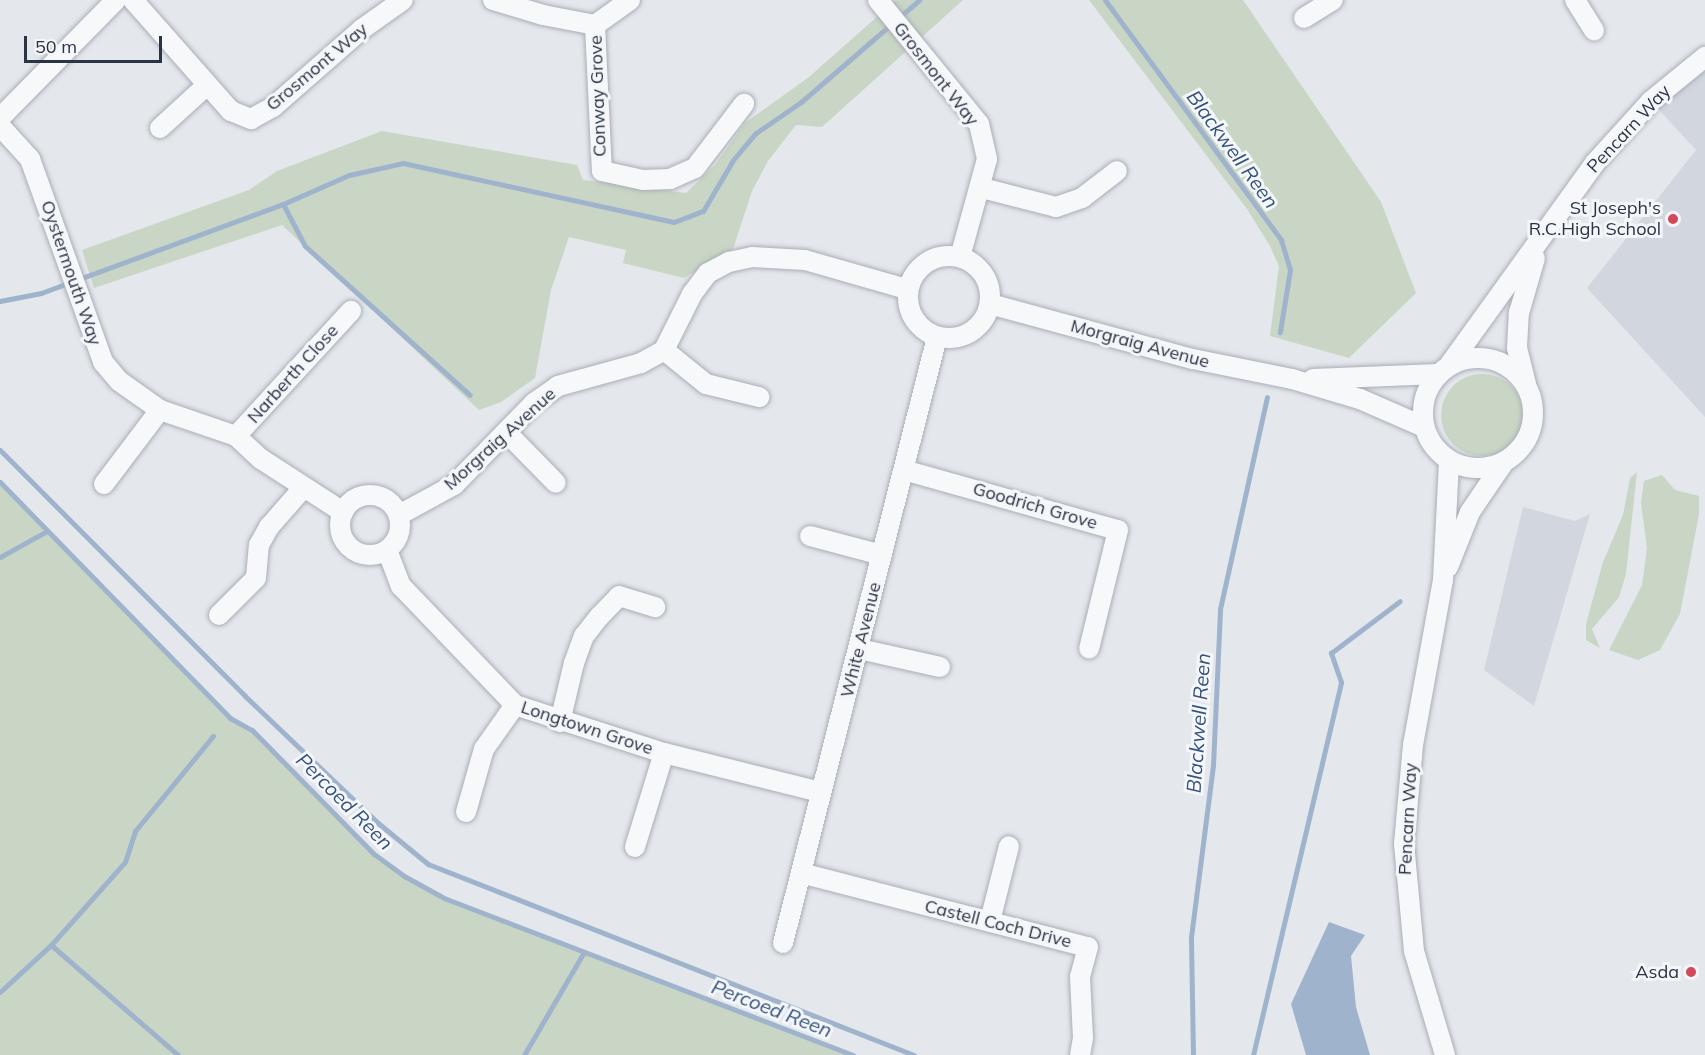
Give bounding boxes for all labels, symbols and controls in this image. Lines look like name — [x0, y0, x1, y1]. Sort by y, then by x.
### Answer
street label: Grosmont Way — [262, 18, 372, 116]
street label: Grosmont Way — [889, 18, 983, 130]
scale bar — [27, 24, 165, 62]
text: 50 m — [35, 35, 77, 58]
street label: Conway Grove — [585, 35, 611, 157]
street label: Pencarn Way — [1583, 81, 1675, 177]
water label: Blackwell Reen — [1182, 85, 1284, 213]
street label: Oystermouth Way — [36, 198, 106, 348]
place label: St Joseph's R.C.High School — [1529, 198, 1661, 240]
marker: St Joseph's R.C.High School — [1666, 212, 1680, 226]
street label: Morgraig Avenue — [1068, 315, 1212, 373]
street label: Narberth Close — [243, 320, 343, 428]
street label: Morgraig Avenue — [440, 383, 560, 495]
street label: Goodrich Grove — [970, 478, 1100, 534]
street label: White Avenue — [836, 580, 886, 700]
water label: Blackwell Reen — [1181, 652, 1215, 794]
street label: Longtown Grove — [518, 696, 656, 760]
water label: Percoed Reen — [292, 748, 398, 854]
street label: Pencarn Way — [1394, 762, 1422, 876]
street label: Castell Coch Drive — [922, 895, 1074, 953]
place label: Asda — [1635, 961, 1679, 983]
marker: Asda — [1684, 965, 1698, 979]
water label: Percoed Reen — [708, 974, 836, 1042]

